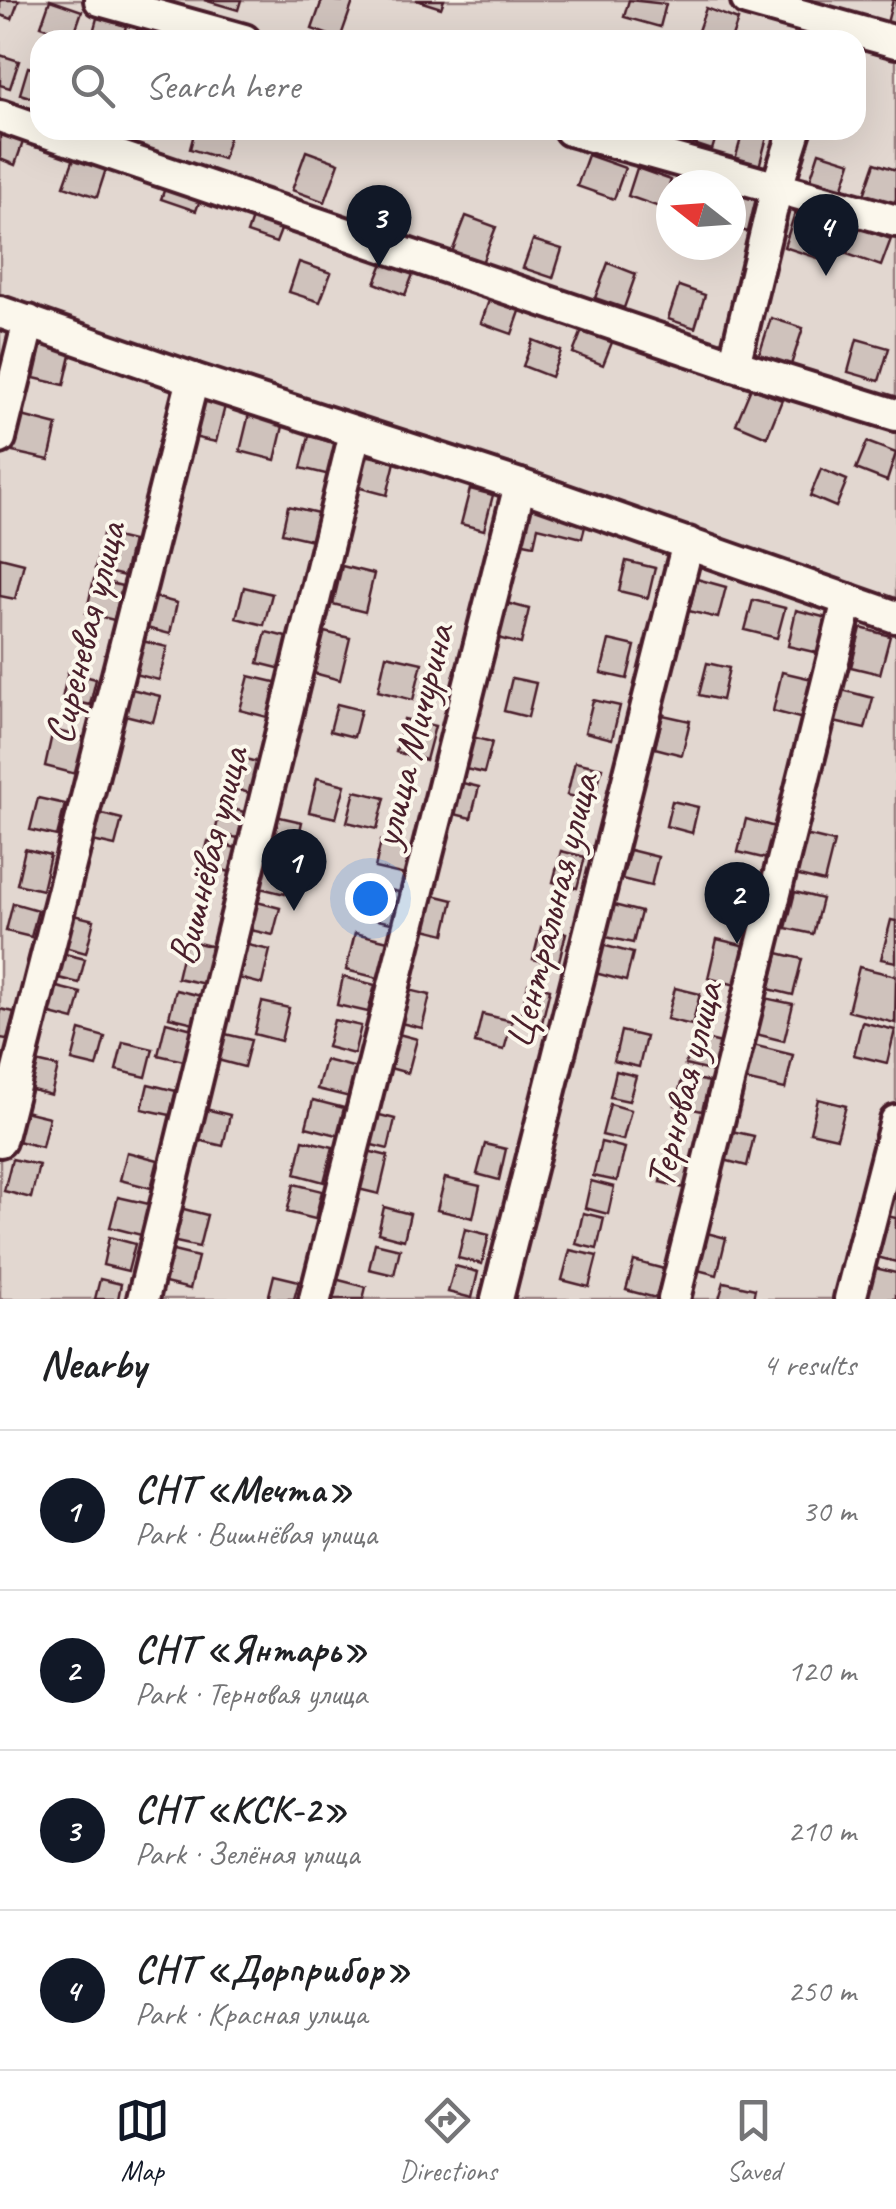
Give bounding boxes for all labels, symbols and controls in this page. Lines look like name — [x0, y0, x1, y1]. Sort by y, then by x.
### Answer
search box — [30, 30, 866, 140]
icon: search — [65, 58, 120, 113]
text: Search here — [145, 62, 300, 109]
north arrow — [656, 170, 746, 260]
pin: 3 — [346, 184, 412, 267]
pin: 4 — [794, 194, 858, 276]
street label: Сиреневая улица — [32, 514, 139, 749]
street label: улица Мичурина — [359, 616, 467, 856]
street label: Вишнёвая улица — [155, 739, 261, 970]
street label: Центральная улица — [491, 766, 611, 1054]
pin: 1 — [262, 828, 326, 911]
pin: 2 — [704, 862, 770, 944]
your location — [345, 873, 396, 924]
street label: Терновая улица — [633, 974, 736, 1193]
text: Nearby — [40, 1338, 146, 1391]
text: 4 results — [762, 1344, 856, 1385]
text: СНТ «Мечта» — [135, 1466, 352, 1513]
text: 1 — [65, 1490, 80, 1531]
text: 30 m — [802, 1490, 856, 1531]
text: Park · Вишнёвая улица — [135, 1513, 377, 1554]
text: СНТ «Янтарь» — [135, 1626, 368, 1673]
text: 2 — [65, 1650, 80, 1691]
text: 120 m — [787, 1650, 856, 1691]
text: Park · Терновая улица — [135, 1673, 367, 1714]
text: СНТ «КСК-2» — [135, 1786, 347, 1833]
text: 3 — [65, 1810, 80, 1851]
text: 210 m — [787, 1810, 856, 1851]
text: Park · Зелёная улица — [135, 1833, 359, 1874]
text: СНТ «Дорприбор» — [135, 1946, 410, 1993]
text: 4 — [65, 1970, 80, 2011]
text: 250 m — [787, 1970, 856, 2011]
text: Park · Красная улица — [135, 1993, 367, 2034]
tab: Map — [115, 2093, 170, 2188]
tab: Directions — [399, 2093, 497, 2188]
tab: Saved — [726, 2093, 781, 2188]

